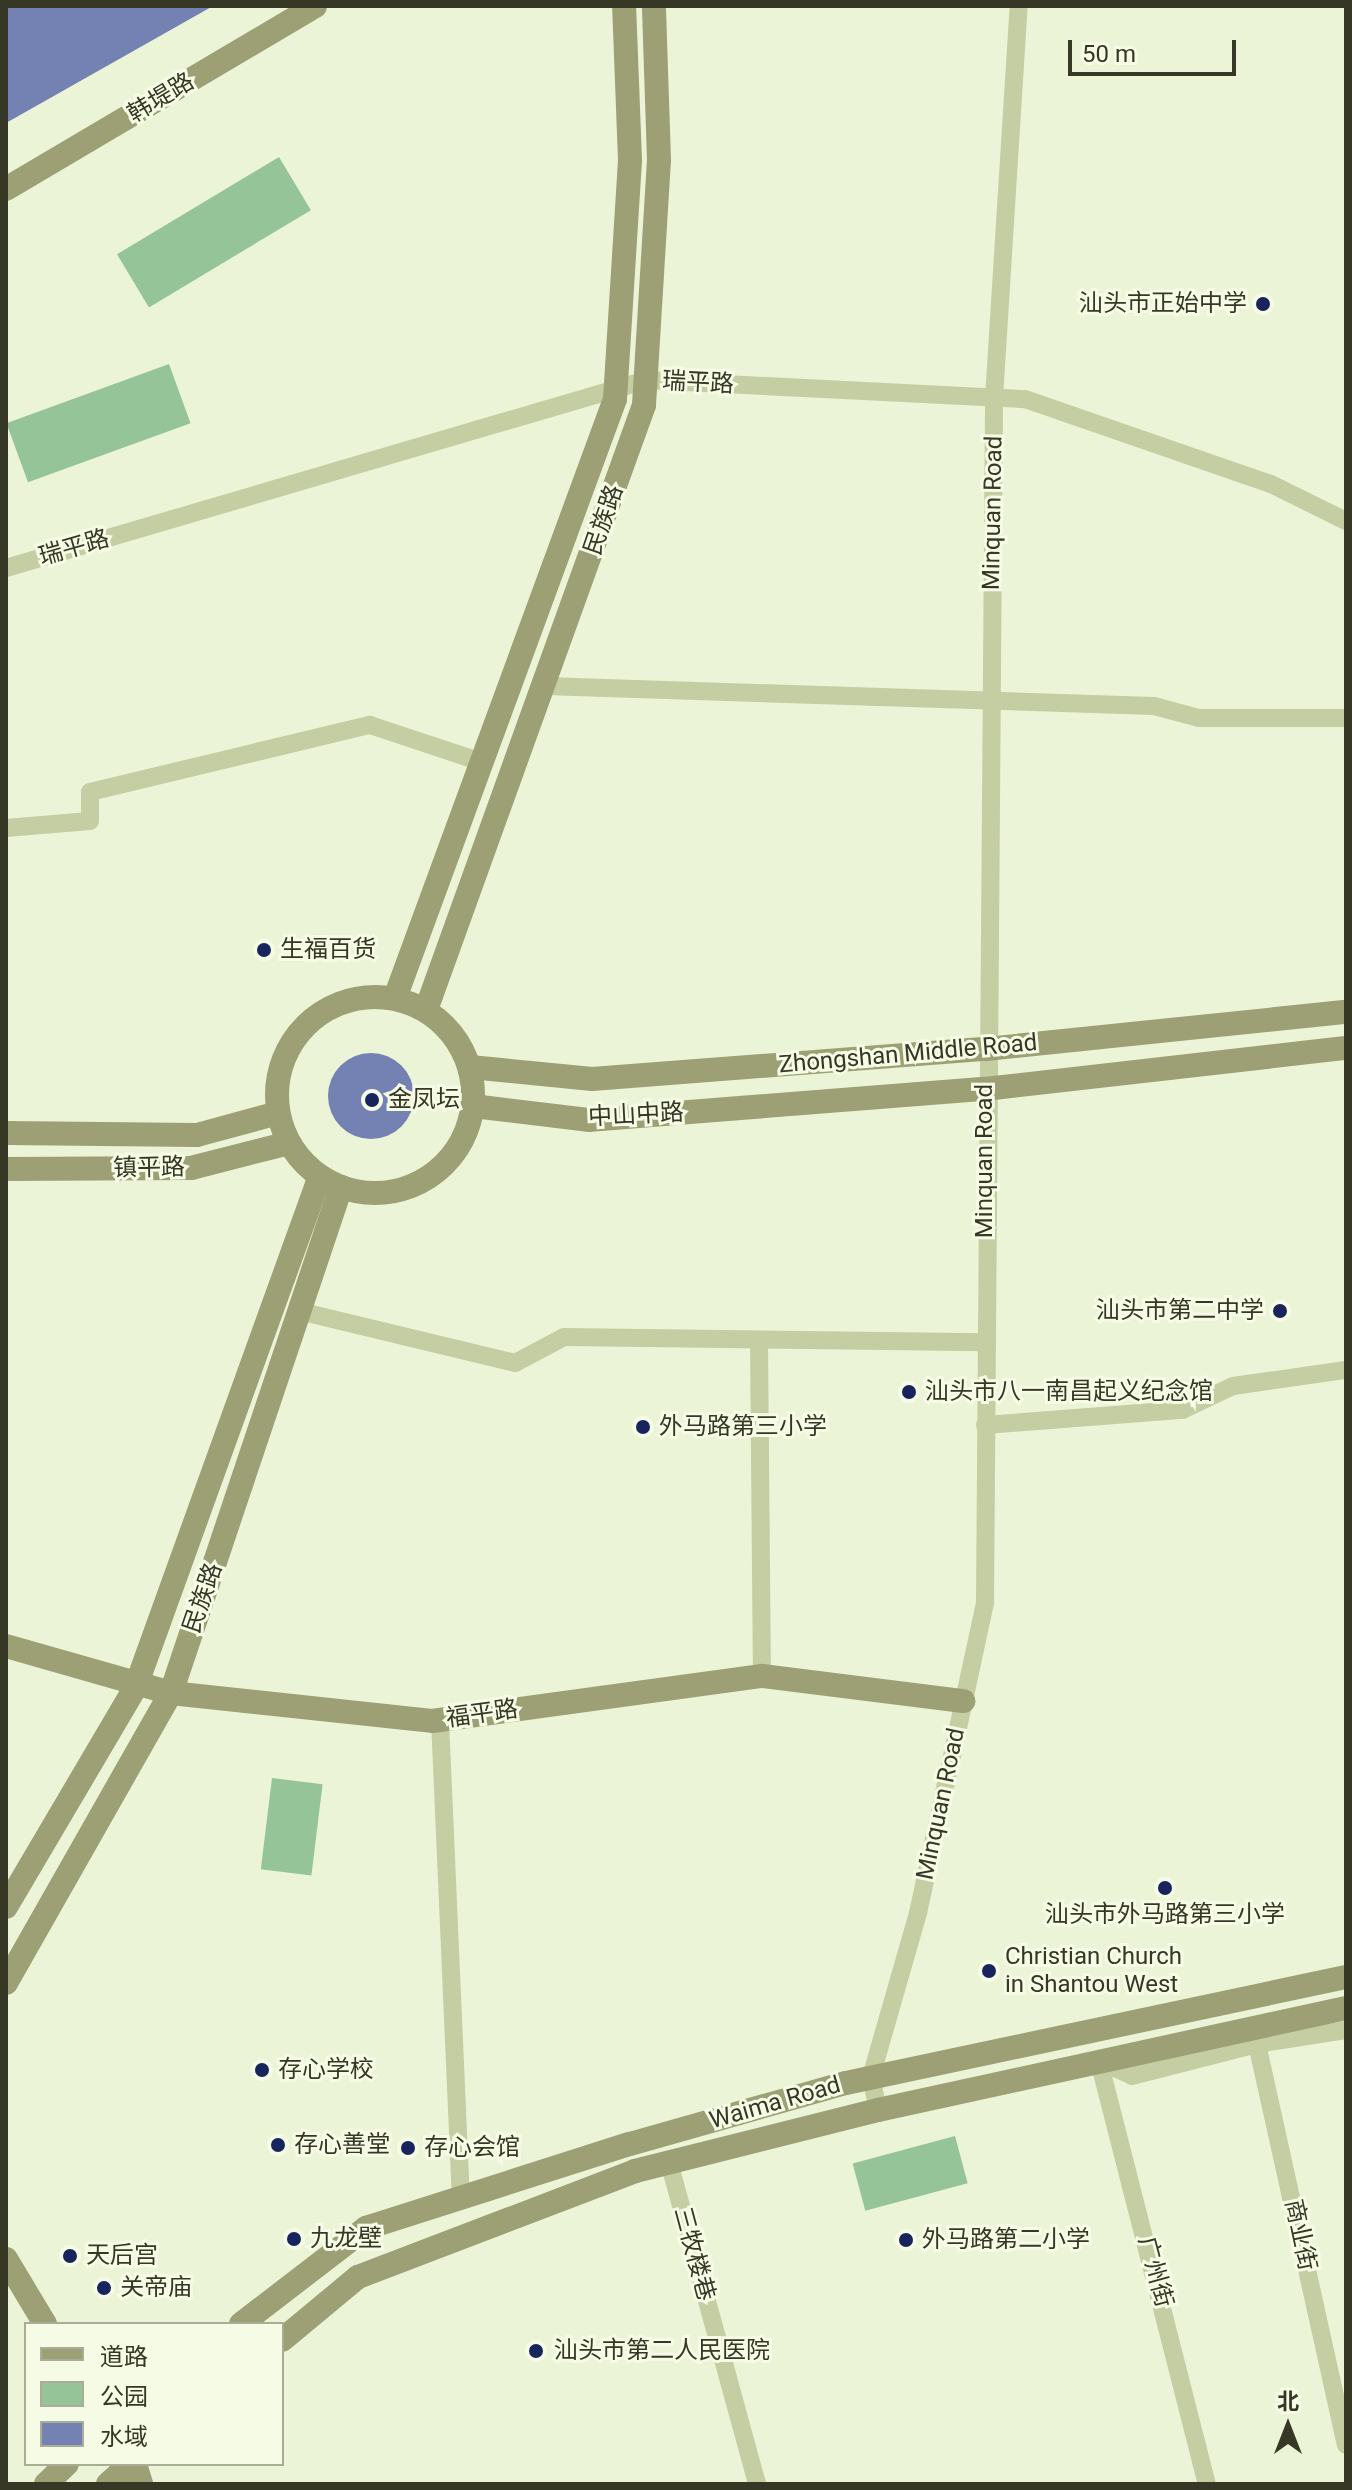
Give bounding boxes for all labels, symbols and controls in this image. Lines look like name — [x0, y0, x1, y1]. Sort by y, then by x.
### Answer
scale bar — [1072, 24, 1240, 74]
text: 50 m — [1082, 40, 1136, 68]
street label: 韩堤路 — [123, 67, 199, 129]
place label: 汕头市正始中学 — [1079, 290, 1247, 318]
marker: 汕头市正始中学 — [1254, 295, 1272, 313]
street label: 瑞平路 — [661, 367, 735, 399]
street label: Minquan Road — [977, 436, 1009, 590]
street label: 民族路 — [579, 481, 629, 559]
street label: 瑞平路 — [35, 524, 113, 572]
place label: 生福百货 — [280, 936, 376, 964]
marker: 生福百货 — [255, 941, 273, 959]
street label: Zhongshan Middle Road — [778, 1028, 1038, 1080]
street label: Minquan Road — [971, 1084, 999, 1238]
place label: 金凤坛 — [388, 1086, 460, 1114]
marker: 金凤坛 — [363, 1091, 381, 1109]
street label: 中山中路 — [587, 1098, 685, 1132]
street label: 镇平路 — [113, 1153, 185, 1183]
place label: 汕头市第二中学 — [1096, 1297, 1264, 1325]
marker: 汕头市第二中学 — [1271, 1302, 1289, 1320]
place label: 汕头市八一南昌起义纪念馆 — [925, 1378, 1213, 1406]
marker: 汕头市八一南昌起义纪念馆 — [900, 1383, 918, 1401]
place label: 外马路第三小学 — [659, 1413, 827, 1441]
marker: 外马路第三小学 — [634, 1418, 652, 1436]
street label: 民族路 — [178, 1559, 228, 1637]
street label: 福平路 — [444, 1695, 520, 1733]
street label: Minquan Road — [911, 1726, 971, 1882]
marker: 汕头市外马路第三小学 — [1156, 1879, 1174, 1897]
place label: 汕头市外马路第三小学 — [1045, 1901, 1285, 1929]
place label: Christian Church in Shantou West — [1005, 1943, 1182, 1999]
marker: Christian Church in Shantou West — [980, 1962, 998, 1980]
place label: 存心学校 — [278, 2056, 374, 2084]
marker: 存心学校 — [253, 2061, 271, 2079]
street label: Waima Road — [706, 2071, 844, 2135]
place label: 存心善堂 — [294, 2131, 390, 2159]
place label: 存心会馆 — [424, 2134, 520, 2162]
marker: 存心善堂 — [269, 2136, 287, 2154]
marker: 存心会馆 — [399, 2139, 417, 2157]
street label: 商业街 — [1278, 2197, 1322, 2273]
street label: 三牧楼巷 — [668, 2204, 720, 2304]
place label: 九龙壁 — [310, 2225, 382, 2253]
place label: 外马路第二小学 — [922, 2226, 1090, 2254]
marker: 九龙壁 — [285, 2230, 303, 2248]
marker: 外马路第二小学 — [897, 2231, 915, 2249]
street label: 广州街 — [1132, 2233, 1178, 2311]
place label: 天后宫 — [86, 2242, 158, 2270]
marker: 天后宫 — [61, 2247, 79, 2265]
place label: 关帝庙 — [120, 2274, 192, 2302]
marker: 关帝庙 — [95, 2279, 113, 2297]
legend — [24, 2322, 284, 2466]
place label: 汕头市第二人民医院 — [554, 2337, 770, 2365]
marker: 汕头市第二人民医院 — [525, 2340, 547, 2362]
text: 道路 — [100, 2343, 148, 2371]
text: 公园 — [100, 2383, 148, 2411]
north arrow — [1248, 2386, 1328, 2466]
text: 北 — [1277, 2389, 1299, 2414]
text: 水域 — [100, 2423, 148, 2451]

